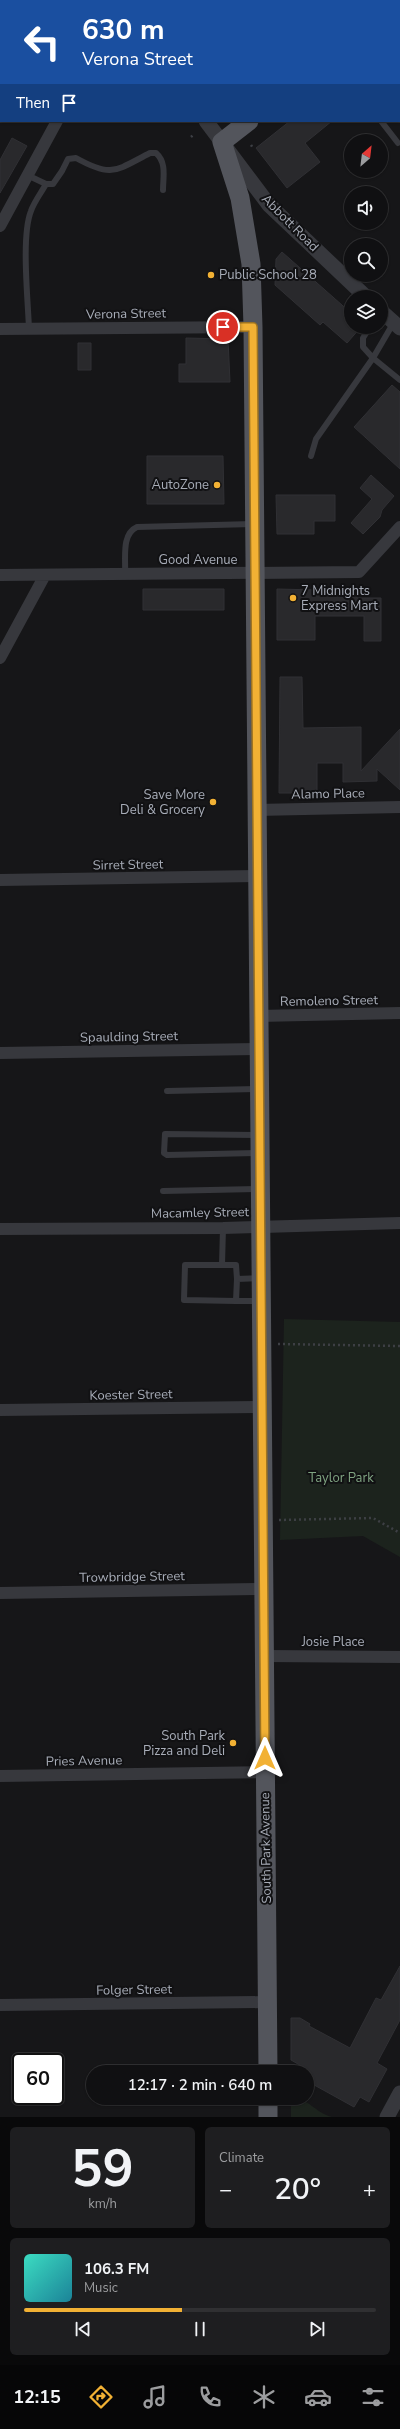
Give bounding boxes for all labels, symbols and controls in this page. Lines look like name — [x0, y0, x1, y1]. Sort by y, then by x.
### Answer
text: 630 m — [82, 11, 165, 49]
icon: left — [16, 16, 68, 68]
text: Verona Street — [82, 47, 193, 71]
icon: arrive — [58, 92, 80, 114]
text: Then — [16, 93, 50, 113]
north arrow — [344, 134, 388, 178]
map controls — [344, 134, 388, 334]
button: sound — [344, 186, 388, 230]
street label: Abbott Road — [257, 190, 323, 256]
button: search — [344, 238, 388, 282]
place label: Public School 28 — [219, 266, 317, 284]
marker: Public School 28 — [206, 270, 216, 280]
button: layers — [344, 290, 388, 334]
street label: Verona Street — [85, 304, 167, 324]
pin — [206, 310, 240, 344]
icon: arrive — [212, 316, 234, 338]
place label: AutoZone — [152, 476, 209, 494]
marker: AutoZone — [212, 480, 222, 490]
street label: Good Avenue — [158, 551, 238, 569]
place label: 7 Midnights Express Mart — [301, 582, 378, 615]
marker: 7 Midnights Express Mart — [288, 593, 298, 603]
street label: Alamo Place — [291, 784, 365, 804]
place label: Save More Deli & Grocery — [120, 786, 205, 819]
marker: Save More Deli & Grocery — [208, 797, 218, 807]
street label: Sirret Street — [93, 855, 164, 875]
street label: Remoleno Street — [280, 991, 379, 1011]
street label: Spaulding Street — [80, 1027, 179, 1047]
street label: Macamley Street — [151, 1203, 250, 1223]
street label: Koester Street — [89, 1385, 173, 1405]
park label: Taylor Park — [308, 1469, 374, 1487]
street label: Trowbridge Street — [79, 1567, 185, 1587]
street label: Josie Place — [301, 1633, 364, 1651]
place label: South Park Pizza and Deli — [143, 1727, 225, 1760]
position arrow — [244, 1737, 286, 1779]
marker: South Park Pizza and Deli — [228, 1738, 238, 1748]
street label: Pries Avenue — [46, 1751, 122, 1771]
street label: South Park Avenue — [256, 1792, 276, 1904]
street label: Folger Street — [96, 1980, 173, 2000]
speed limit sign: 60 — [12, 2053, 64, 2105]
text: 12:17 · 2 min · 640 m — [128, 2075, 272, 2095]
text: 59 — [71, 2133, 134, 2204]
text: Climate — [219, 2149, 264, 2167]
text: 20° — [274, 2169, 321, 2210]
text: − — [219, 2175, 232, 2205]
text: + — [363, 2175, 376, 2205]
text: km/h — [88, 2195, 117, 2213]
text: 106.3 FM — [84, 2259, 149, 2279]
text: Music — [84, 2279, 118, 2297]
icon: previous — [72, 2318, 94, 2340]
icon: pause — [189, 2318, 211, 2340]
icon: next — [306, 2318, 328, 2340]
icon: directions — [87, 2383, 115, 2411]
icon: music — [141, 2383, 169, 2411]
icon: phone — [196, 2383, 224, 2411]
icon: climate — [250, 2383, 278, 2411]
icon: car — [304, 2383, 332, 2411]
icon: filters — [359, 2383, 387, 2411]
text: 12:15 — [13, 2385, 61, 2409]

